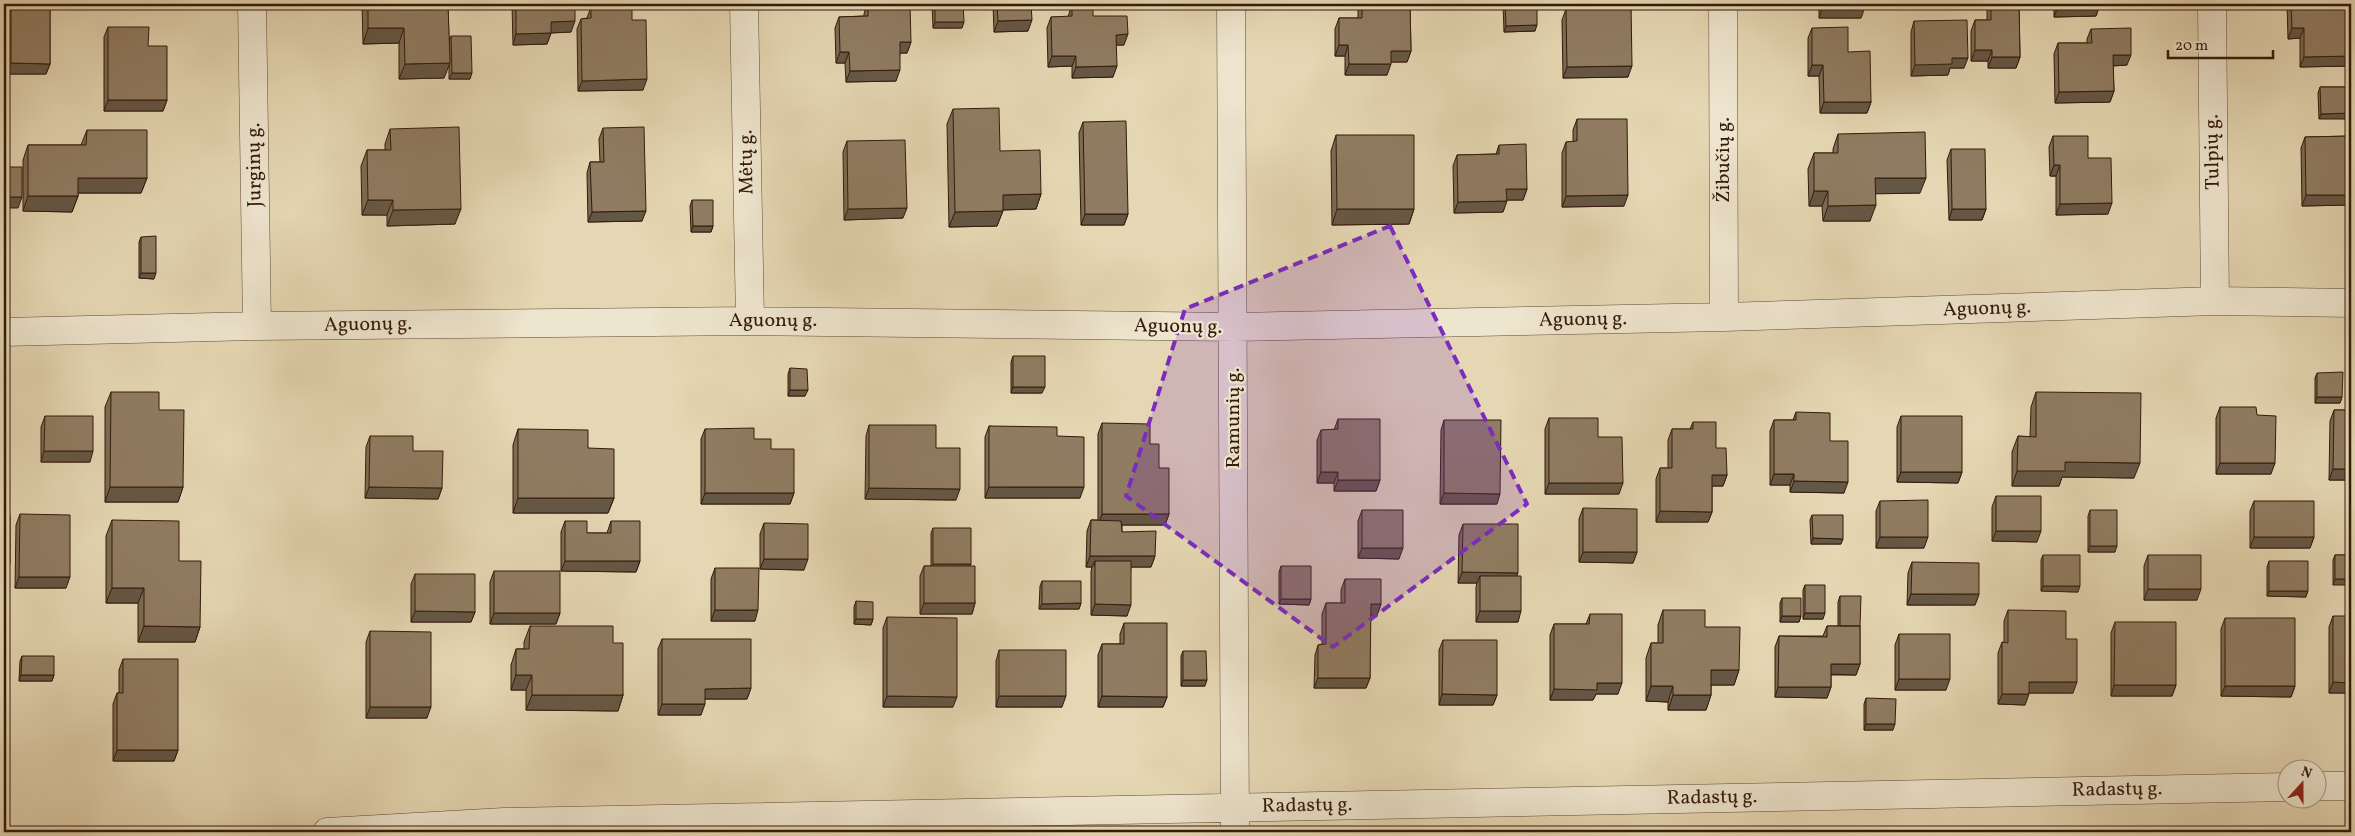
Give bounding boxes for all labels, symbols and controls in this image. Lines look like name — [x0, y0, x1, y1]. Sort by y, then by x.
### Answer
scale bar — [2168, 28, 2272, 60]
text: 20 m — [2175, 36, 2208, 57]
street label: Tulpių g. — [2198, 114, 2228, 190]
street label: Žibučių g. — [1710, 117, 1738, 203]
street label: Jurginų g. — [240, 122, 270, 208]
street label: Mėtų g. — [732, 129, 762, 195]
street label: Aguonų g. — [1942, 293, 2032, 325]
street label: Aguonų g. — [1539, 305, 1627, 335]
street label: Aguonų g. — [729, 307, 817, 335]
street label: Aguonų g. — [324, 310, 412, 340]
street label: Aguonų g. — [1134, 312, 1222, 342]
street label: Ramunių g. — [1220, 368, 1248, 468]
north arrow — [2278, 758, 2328, 808]
text: N — [2298, 763, 2314, 784]
street label: Radastų g. — [2071, 775, 2163, 805]
street label: Radastų g. — [1666, 783, 1758, 813]
street label: Radastų g. — [1261, 791, 1353, 821]

